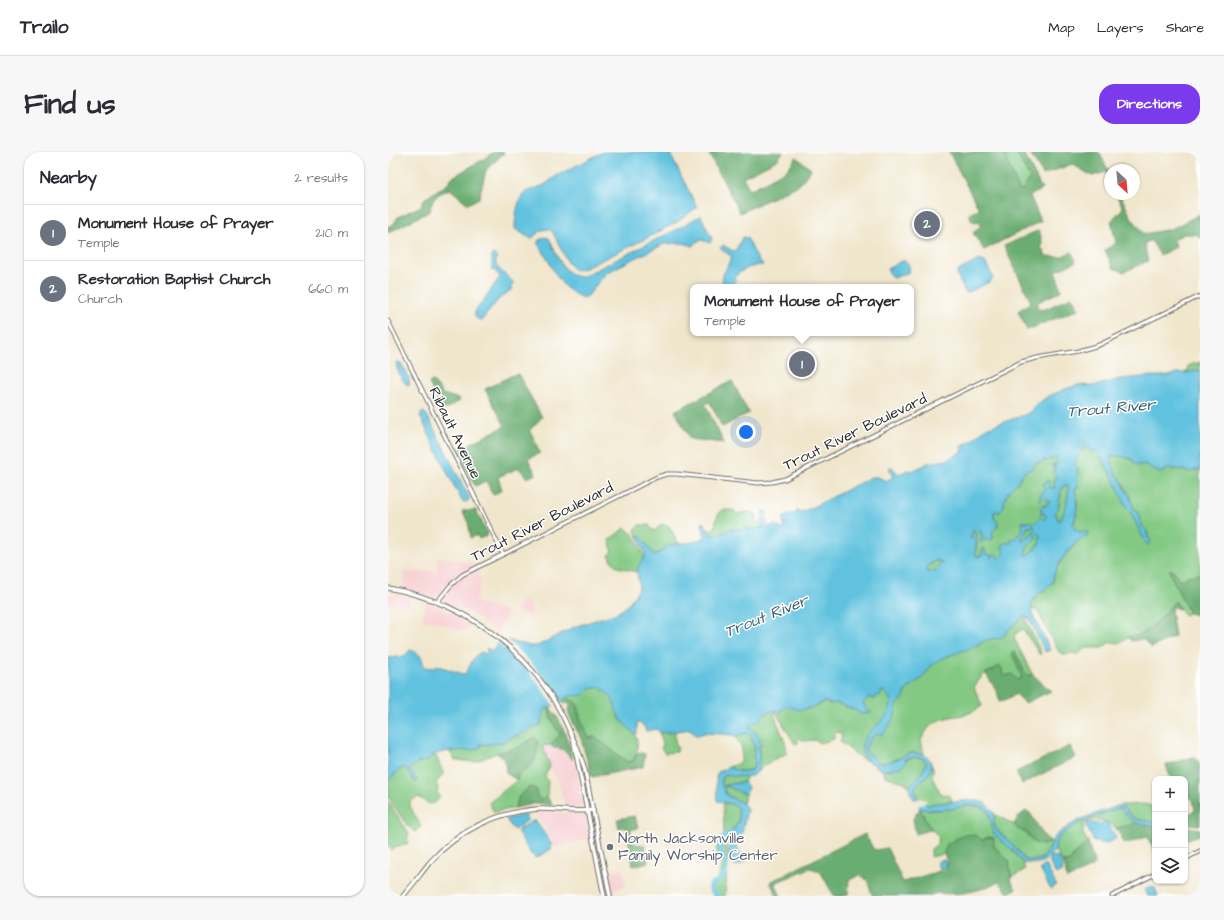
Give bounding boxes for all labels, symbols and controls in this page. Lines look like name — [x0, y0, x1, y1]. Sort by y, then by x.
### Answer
text: Trailo — [20, 14, 69, 41]
text: Map — [1048, 18, 1075, 38]
text: Layers — [1097, 18, 1144, 38]
text: Share — [1166, 18, 1204, 38]
button: Directions — [1099, 84, 1200, 124]
text: Find us — [24, 85, 115, 124]
north arrow — [1104, 164, 1140, 200]
text: Nearby — [40, 166, 97, 190]
text: 2 results — [294, 169, 348, 187]
pin: 2 — [914, 209, 940, 239]
text: Monument House of Prayer — [78, 213, 274, 234]
text: 1 — [52, 224, 54, 242]
text: 210 m — [315, 224, 348, 242]
text: Temple — [78, 234, 120, 252]
text: Restoration Baptist Church — [78, 269, 270, 290]
text: 2 — [49, 280, 57, 298]
text: 660 m — [308, 280, 348, 298]
popup — [690, 284, 914, 336]
text: Church — [78, 290, 122, 308]
text: Monument House of Prayer — [704, 291, 900, 312]
text: Temple — [704, 312, 746, 330]
pin: 1 — [789, 349, 815, 379]
street label: Ribault Avenue — [424, 384, 486, 482]
street label: Trout River Boulevard — [780, 388, 931, 476]
water label: Trout River — [1066, 393, 1158, 423]
your location — [736, 422, 756, 442]
street label: Trout River Boulevard — [467, 477, 617, 567]
water label: Trout River — [721, 588, 813, 643]
map controls — [1152, 776, 1188, 884]
button: + — [1152, 776, 1188, 812]
button: − — [1152, 812, 1188, 848]
place label: North Jacksonville Family Worship Center — [618, 828, 778, 867]
marker: North Jacksonville Family Worship Center — [605, 842, 615, 852]
button: layers — [1152, 848, 1188, 884]

